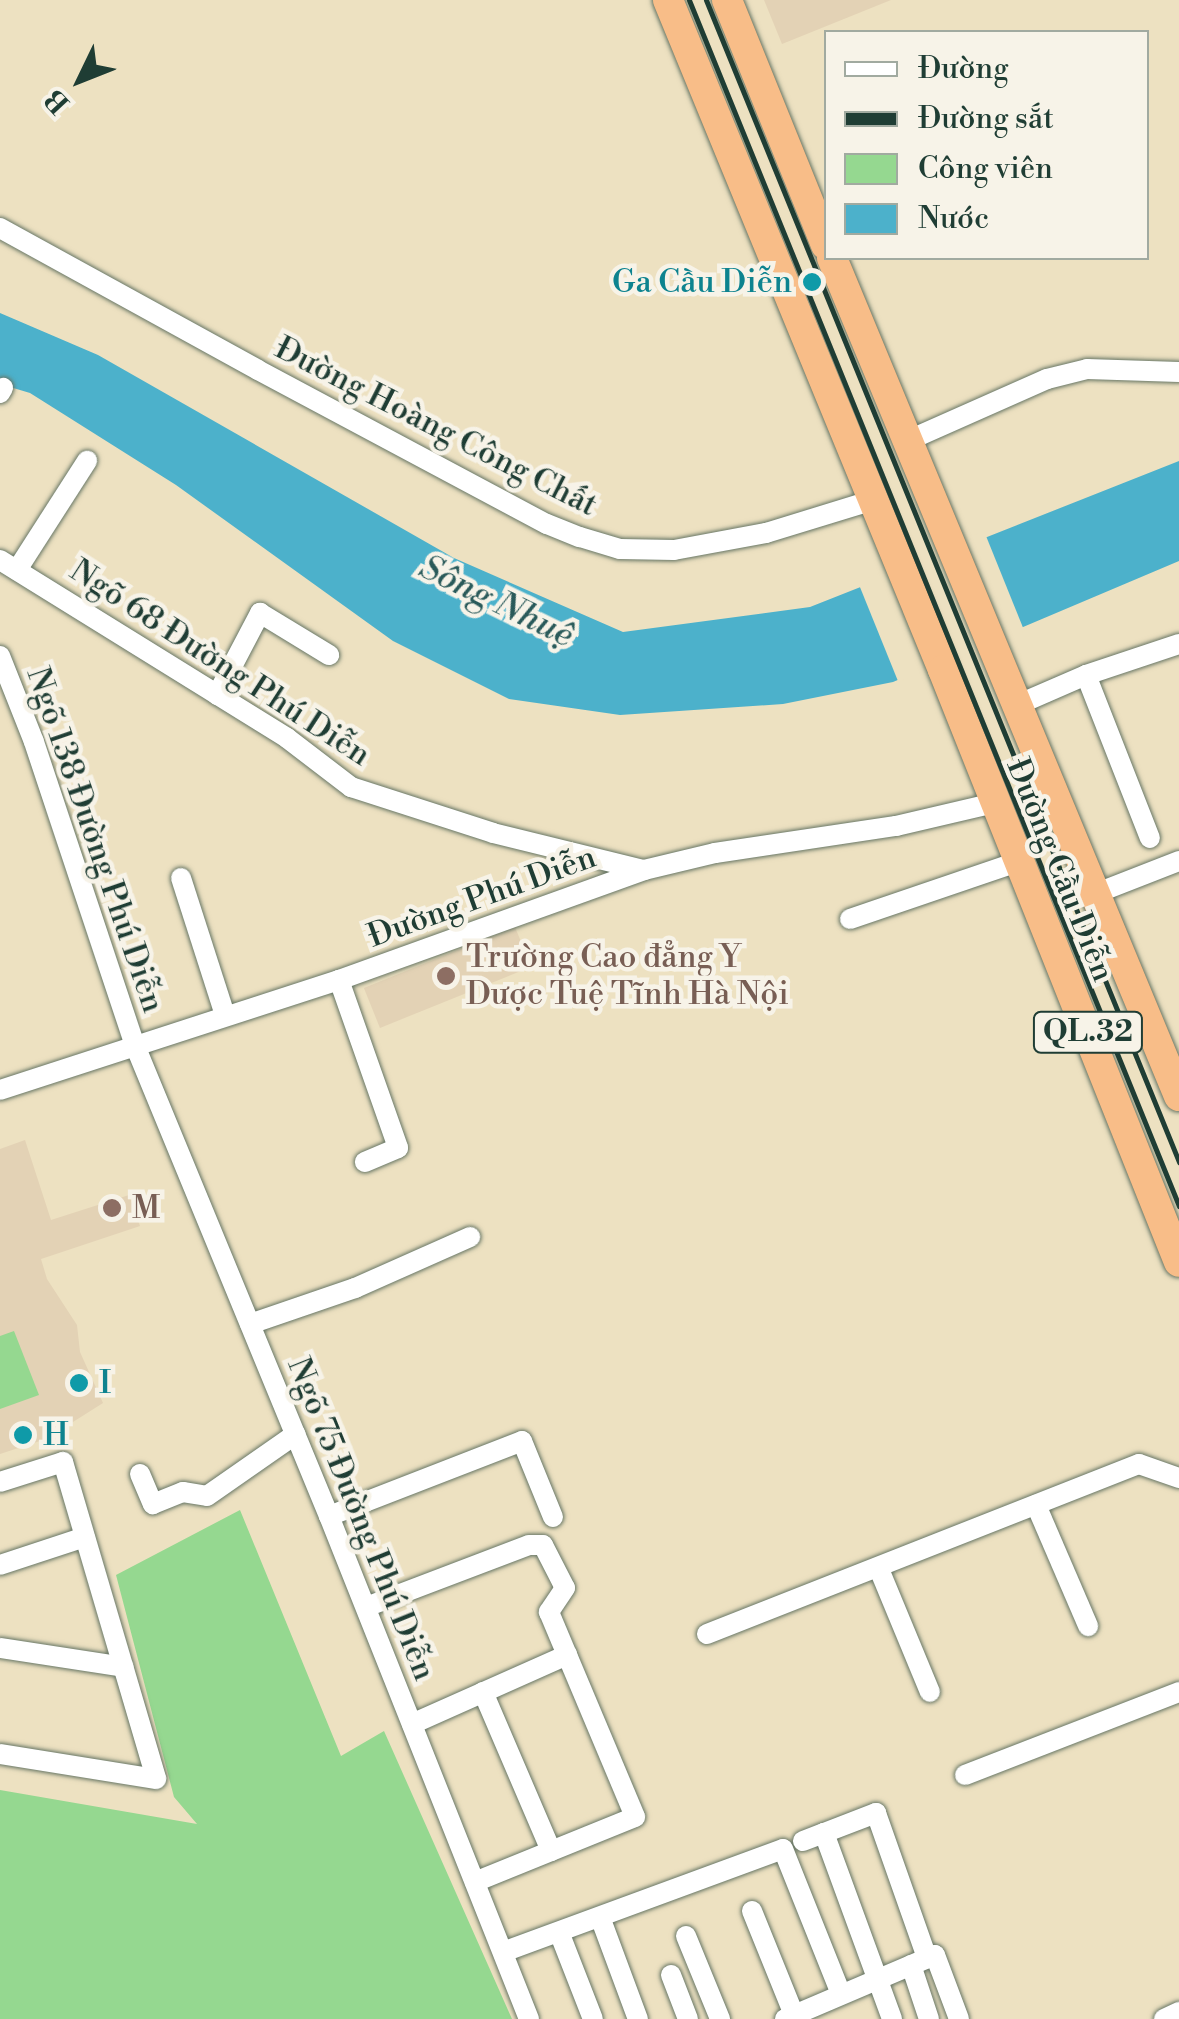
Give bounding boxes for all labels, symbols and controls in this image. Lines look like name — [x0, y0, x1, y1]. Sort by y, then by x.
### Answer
north arrow — [30, 30, 130, 130]
legend — [824, 30, 1149, 260]
text: Đường — [918, 50, 1009, 88]
text: B — [38, 81, 78, 120]
text: Đường sắt — [918, 100, 1054, 138]
text: Công viên — [918, 150, 1053, 188]
text: Nước — [918, 200, 989, 238]
place label: Ga Cầu Diễn — [612, 263, 792, 301]
marker: Ga Cầu Diễn — [801, 271, 823, 293]
street label: Đường Hoàng Công Chất — [269, 329, 603, 525]
water label: Sông Nhuệ — [412, 547, 580, 657]
street label: Ngõ 68 Đường Phú Diễn — [63, 551, 377, 775]
street label: Ngõ 138 Đường Phú Diễn — [18, 662, 172, 1018]
street label: Đường Cầu Diễn — [998, 753, 1122, 987]
street label: Đường Phú Diễn — [363, 838, 601, 956]
place label: Trường Cao đẳng Y Dược Tuệ Tĩnh Hà Nội — [466, 939, 789, 1014]
marker: Trường Cao đẳng Y Dược Tuệ Tĩnh Hà Nội — [435, 965, 457, 987]
road number: QL.32 — [1030, 1007, 1146, 1057]
place label: M — [132, 1189, 160, 1227]
marker: M — [101, 1197, 123, 1219]
street label: Ngõ 75 Đường Phú Diễn — [279, 1352, 443, 1686]
place label: I — [99, 1364, 111, 1402]
marker: I — [68, 1372, 90, 1394]
place label: H — [43, 1416, 69, 1454]
marker: H — [12, 1424, 34, 1446]

